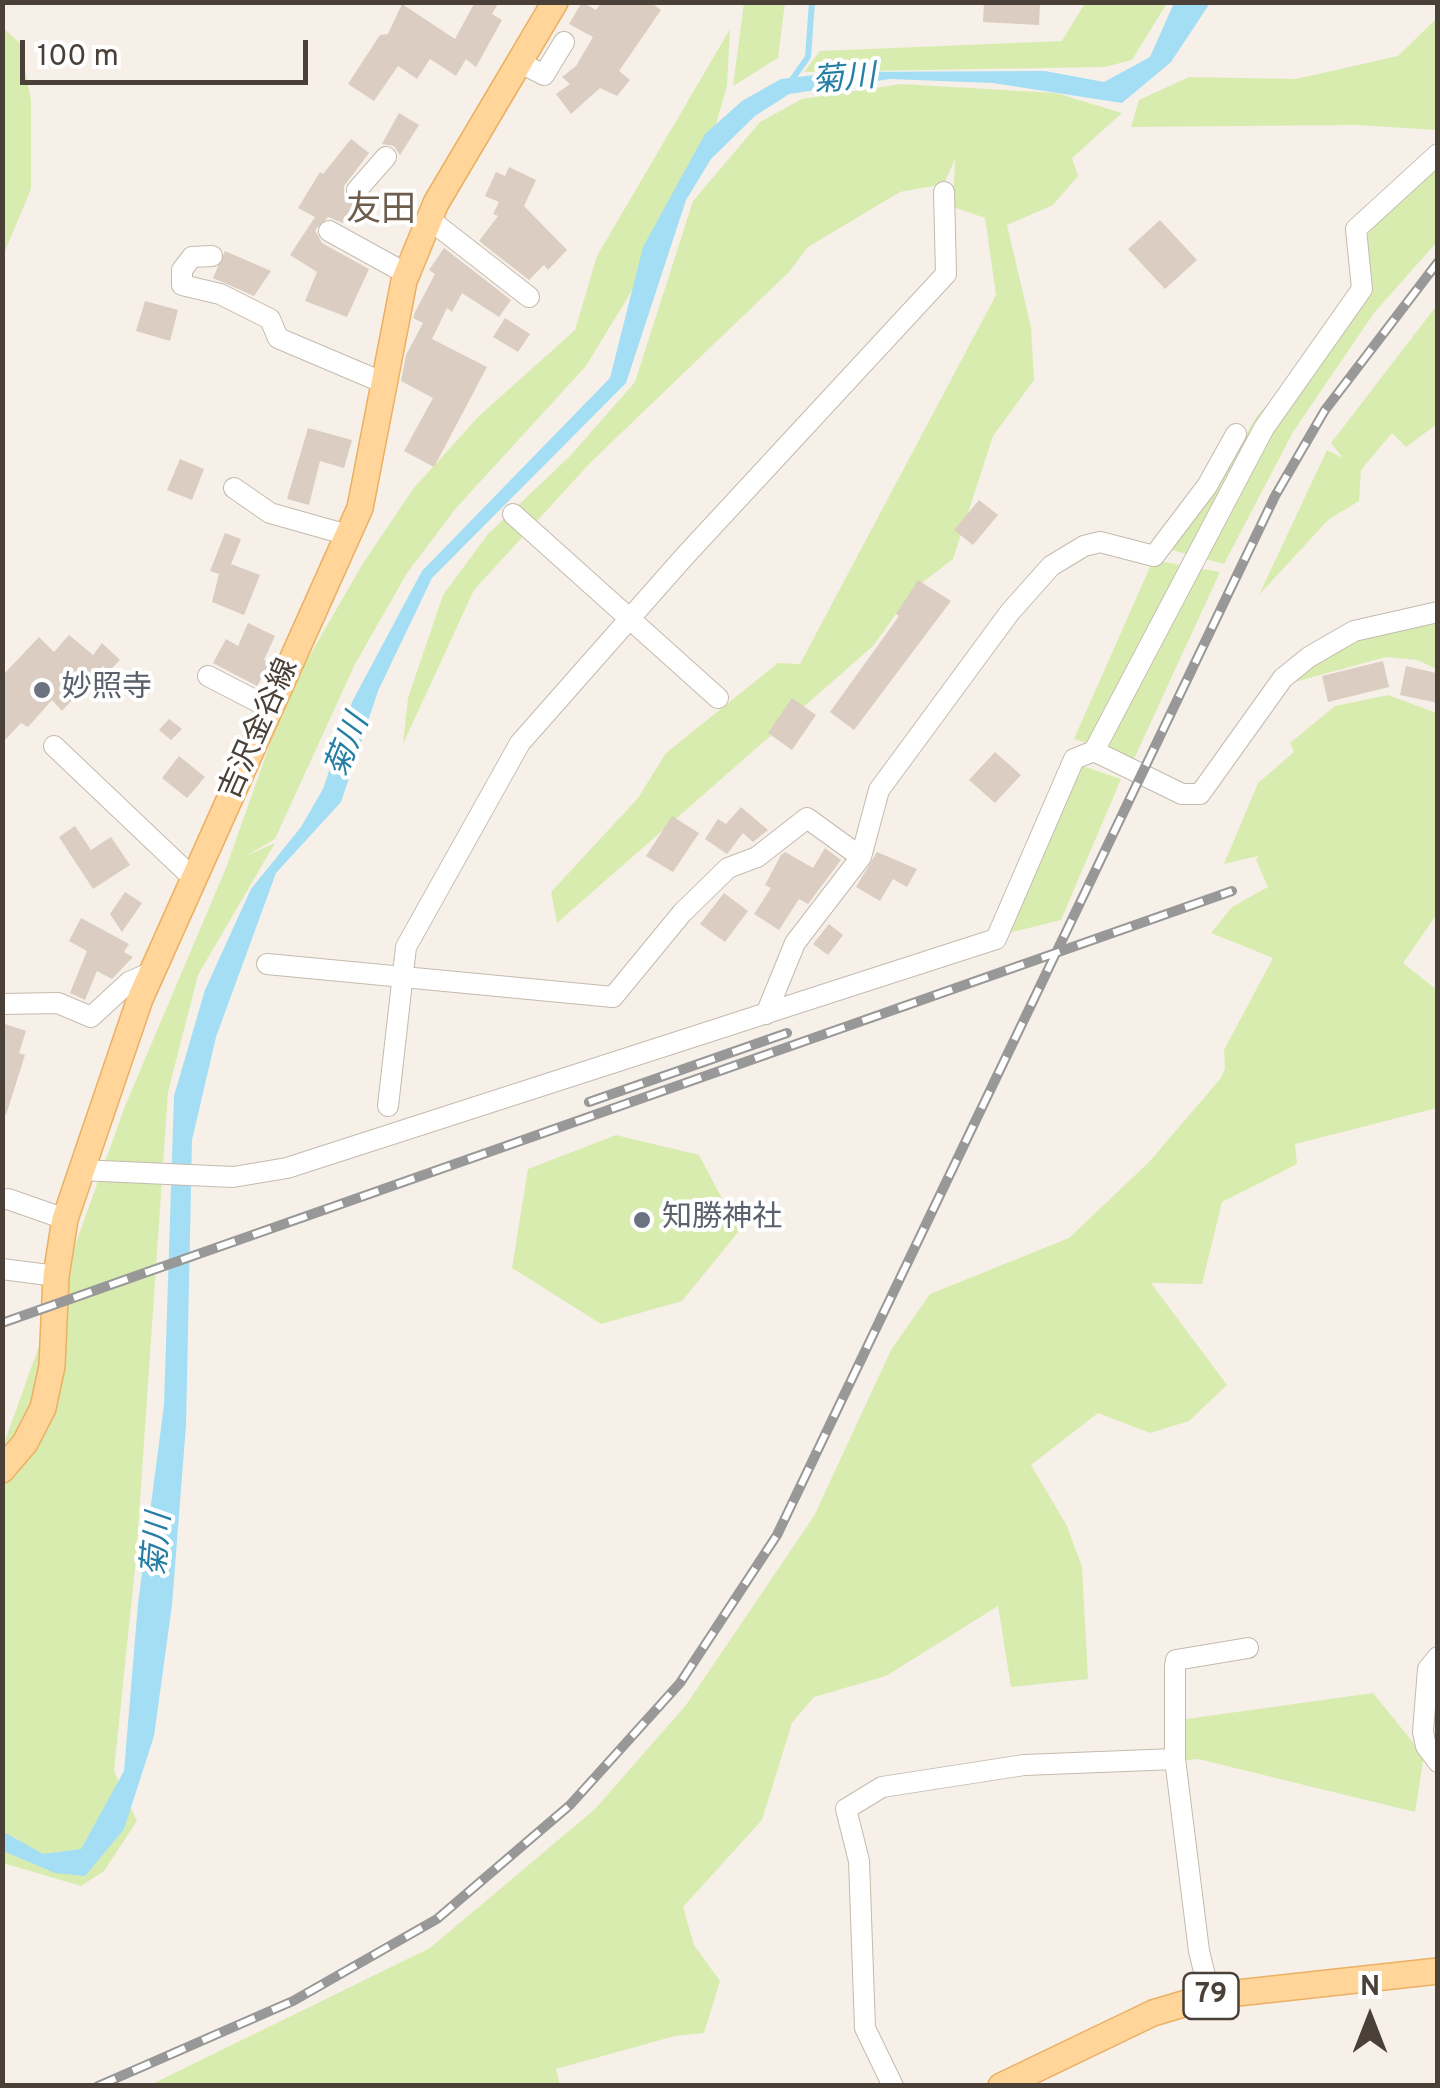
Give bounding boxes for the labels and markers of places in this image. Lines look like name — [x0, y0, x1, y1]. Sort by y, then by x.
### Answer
place label: 妙照寺 — [62, 672, 152, 708]
marker: 妙照寺 — [31, 679, 53, 701]
place label: 知勝神社 — [662, 1202, 782, 1238]
marker: 知勝神社 — [631, 1209, 653, 1231]

